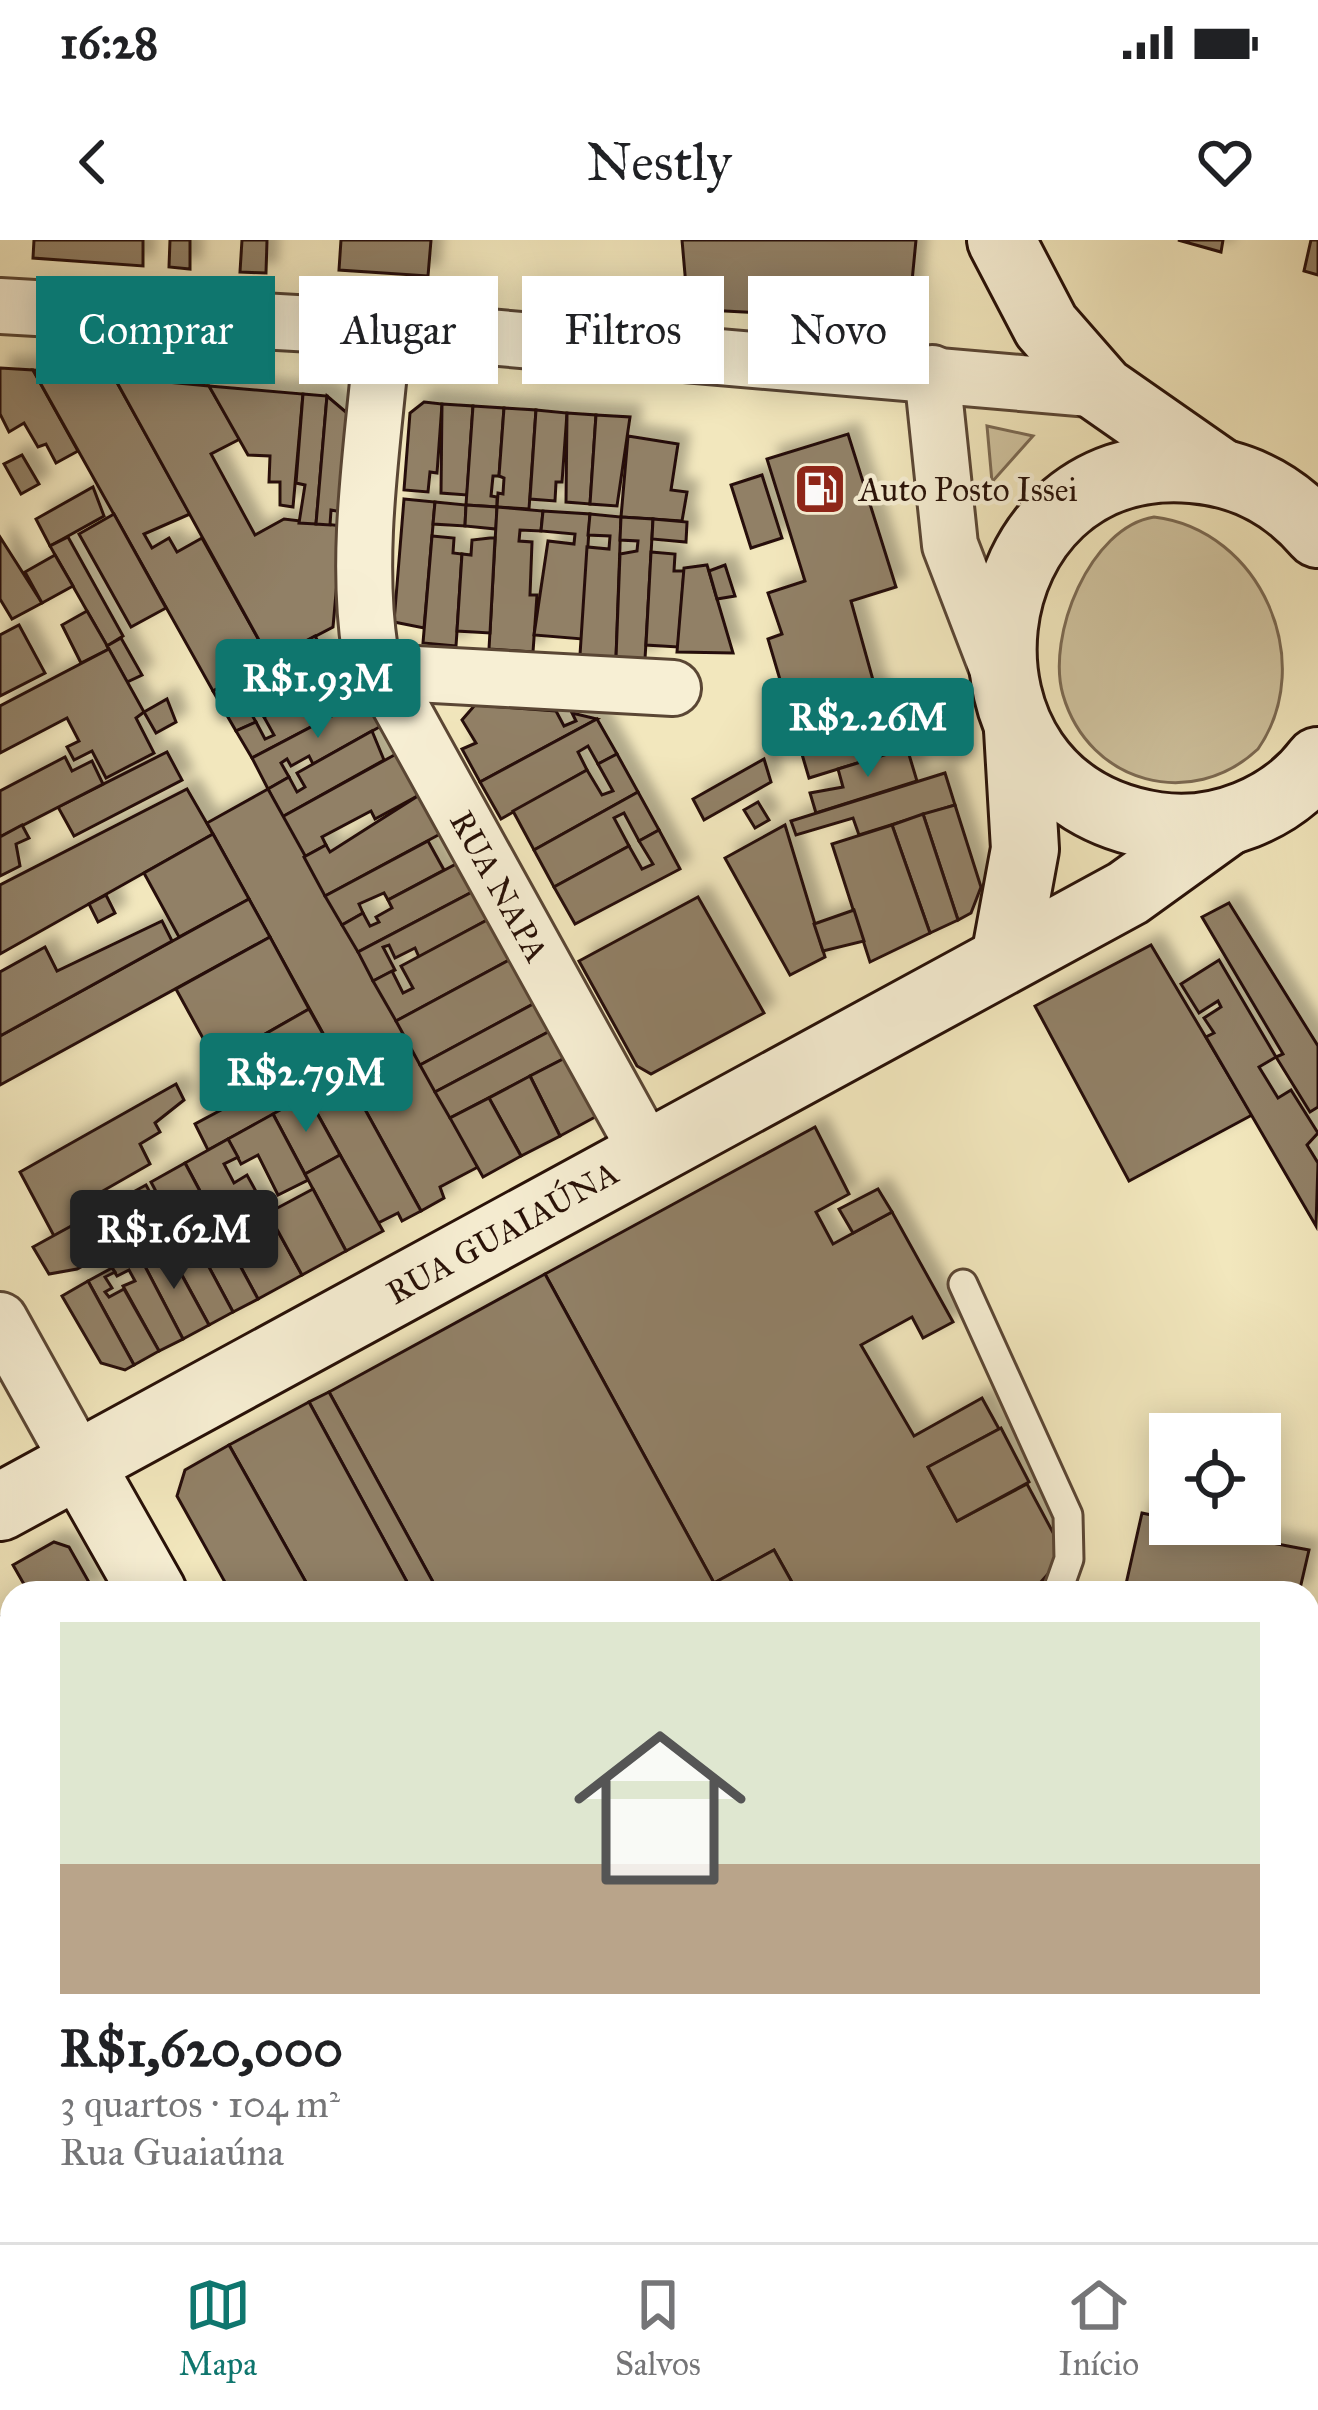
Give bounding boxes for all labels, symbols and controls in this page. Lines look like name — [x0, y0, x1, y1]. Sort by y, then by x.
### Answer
text: 16:28 — [60, 15, 158, 70]
icon: back — [60, 129, 126, 195]
text: Nestly — [586, 129, 732, 195]
icon: heart — [1192, 129, 1258, 195]
chip: Comprar — [36, 276, 275, 384]
chip: Alugar — [299, 276, 498, 384]
chip: Filtros — [522, 276, 724, 384]
chip: Novo — [748, 276, 929, 384]
fuel station icon: Auto Posto Issei — [792, 461, 848, 517]
place label: Auto Posto Issei — [857, 470, 1078, 510]
pin: R$1.93M — [207, 639, 429, 741]
text: R$1.93M — [242, 654, 394, 702]
pin: R$2.26M — [757, 678, 979, 780]
text: R$2.26M — [789, 693, 947, 741]
street label: RUA NAPA — [441, 804, 557, 969]
pin: R$2.79M — [195, 1033, 417, 1135]
text: R$2.79M — [227, 1048, 385, 1096]
street label: RUA GUAIAÚNA — [379, 1151, 625, 1313]
pin: R$1.62M — [63, 1190, 285, 1292]
text: R$1.62M — [97, 1205, 251, 1253]
map controls — [1149, 1413, 1281, 1545]
button: locate — [1149, 1413, 1281, 1545]
icon: home — [552, 1700, 768, 1916]
text: R$1,620,000 — [60, 2018, 343, 2080]
text: 3 quartos · 104 m² — [60, 2080, 340, 2128]
text: Rua Guaiaúna — [60, 2128, 284, 2176]
tab: Mapa — [179, 2272, 257, 2384]
tab: Salvos — [615, 2272, 701, 2384]
tab: Início — [1058, 2272, 1139, 2384]

